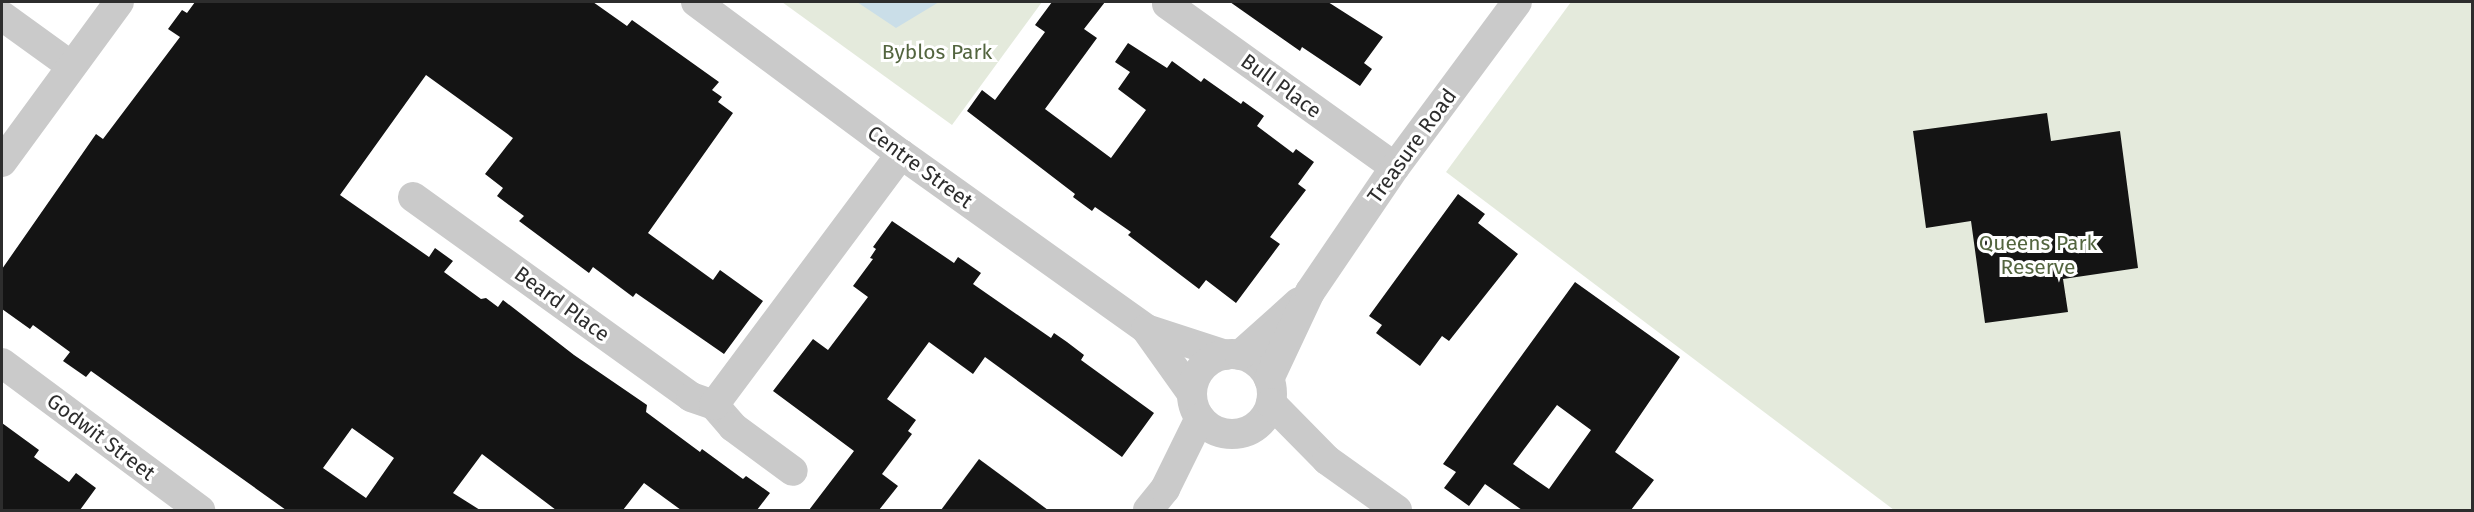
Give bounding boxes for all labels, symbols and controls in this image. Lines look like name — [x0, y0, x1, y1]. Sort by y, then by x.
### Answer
park label: Byblos Park — [882, 39, 992, 65]
street label: Bull Place — [1236, 48, 1326, 124]
street label: Treasure Road — [1362, 84, 1462, 208]
street label: Centre Street — [862, 120, 978, 214]
park label: Queens Park Reserve — [1979, 230, 2097, 280]
street label: Beard Place — [509, 261, 615, 347]
street label: Godwit Street — [42, 388, 160, 486]

